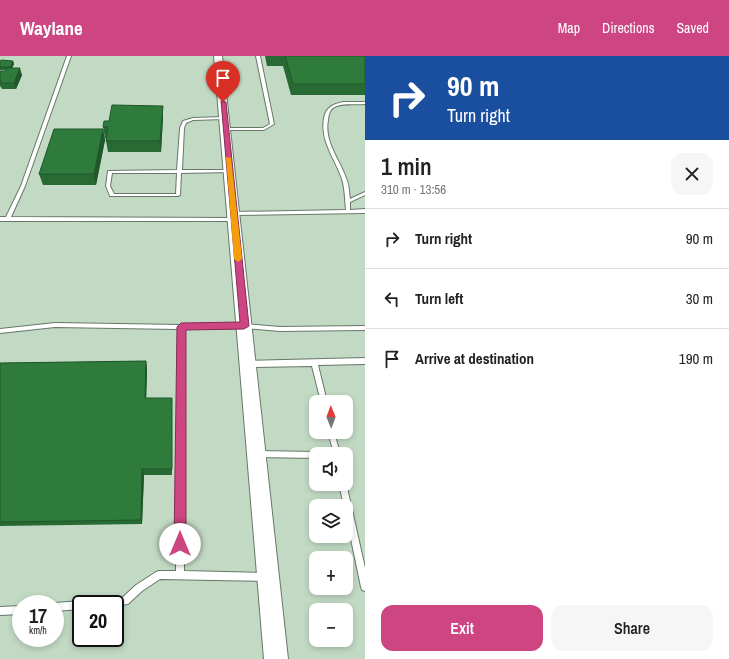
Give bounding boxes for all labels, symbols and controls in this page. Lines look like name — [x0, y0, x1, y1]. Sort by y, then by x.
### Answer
text: Waylane — [20, 15, 83, 41]
text: Map — [558, 19, 580, 37]
text: Directions — [602, 19, 654, 37]
text: Saved — [676, 19, 709, 37]
pin — [206, 61, 240, 102]
icon: arrive — [212, 67, 234, 89]
text: 90 m — [447, 67, 499, 105]
icon: right — [381, 72, 433, 124]
text: Turn right — [447, 103, 510, 128]
text: 1 min — [381, 150, 432, 182]
button: close — [671, 153, 713, 195]
text: 310 m · 13:56 — [381, 181, 446, 198]
icon: right — [381, 228, 403, 250]
text: Turn right — [415, 228, 472, 249]
text: 90 m — [686, 228, 713, 249]
icon: left — [381, 288, 403, 310]
text: Turn left — [415, 288, 463, 309]
text: 30 m — [686, 288, 713, 309]
icon: arrive — [381, 348, 403, 370]
text: Arrive at destination — [415, 348, 534, 369]
text: 190 m — [679, 348, 713, 369]
north arrow — [309, 395, 353, 439]
map controls — [309, 395, 353, 647]
button: sound — [309, 447, 353, 491]
button: layers — [309, 499, 353, 543]
position arrow — [159, 523, 201, 565]
button: + — [309, 551, 353, 595]
speed limit sign: 20 — [72, 595, 124, 647]
text: 17 — [29, 602, 47, 629]
button: − — [309, 603, 353, 647]
button: Exit — [381, 605, 543, 651]
button: Share — [551, 605, 713, 651]
text: km/h — [29, 624, 47, 637]

